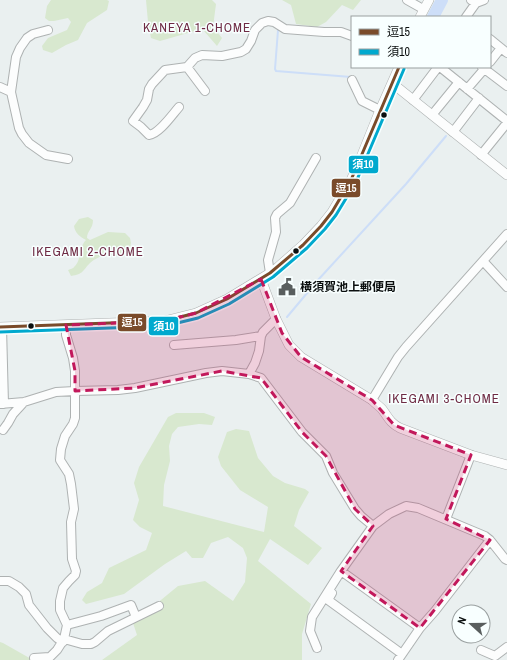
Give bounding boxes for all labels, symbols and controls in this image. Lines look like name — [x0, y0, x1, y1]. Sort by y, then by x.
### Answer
legend — [351, 16, 491, 68]
district label: KANEYA 1-CHOME — [143, 19, 251, 36]
text: 逗15 — [387, 24, 410, 40]
text: 須10 — [387, 44, 410, 60]
unlabelled marker — [379, 110, 389, 120]
line badge: 須10 — [348, 155, 379, 174]
text: 須10 — [352, 157, 374, 171]
line badge: 逗15 — [331, 178, 361, 198]
text: 逗15 — [335, 181, 357, 195]
district label: IKEGAMI 2-CHOME — [32, 243, 144, 260]
unlabelled marker — [291, 246, 301, 256]
public building icon: 横須賀池上郵便局 — [277, 277, 297, 297]
place label: 横須賀池上郵便局 — [300, 279, 396, 295]
line badge: 逗15 — [117, 313, 147, 332]
text: 逗15 — [121, 315, 143, 329]
line badge: 須10 — [148, 316, 179, 336]
text: 須10 — [153, 319, 175, 333]
unlabelled marker — [26, 321, 36, 331]
district label: IKEGAMI 3-CHOME — [388, 390, 500, 407]
north arrow — [451, 604, 491, 644]
text: N — [454, 615, 469, 626]

